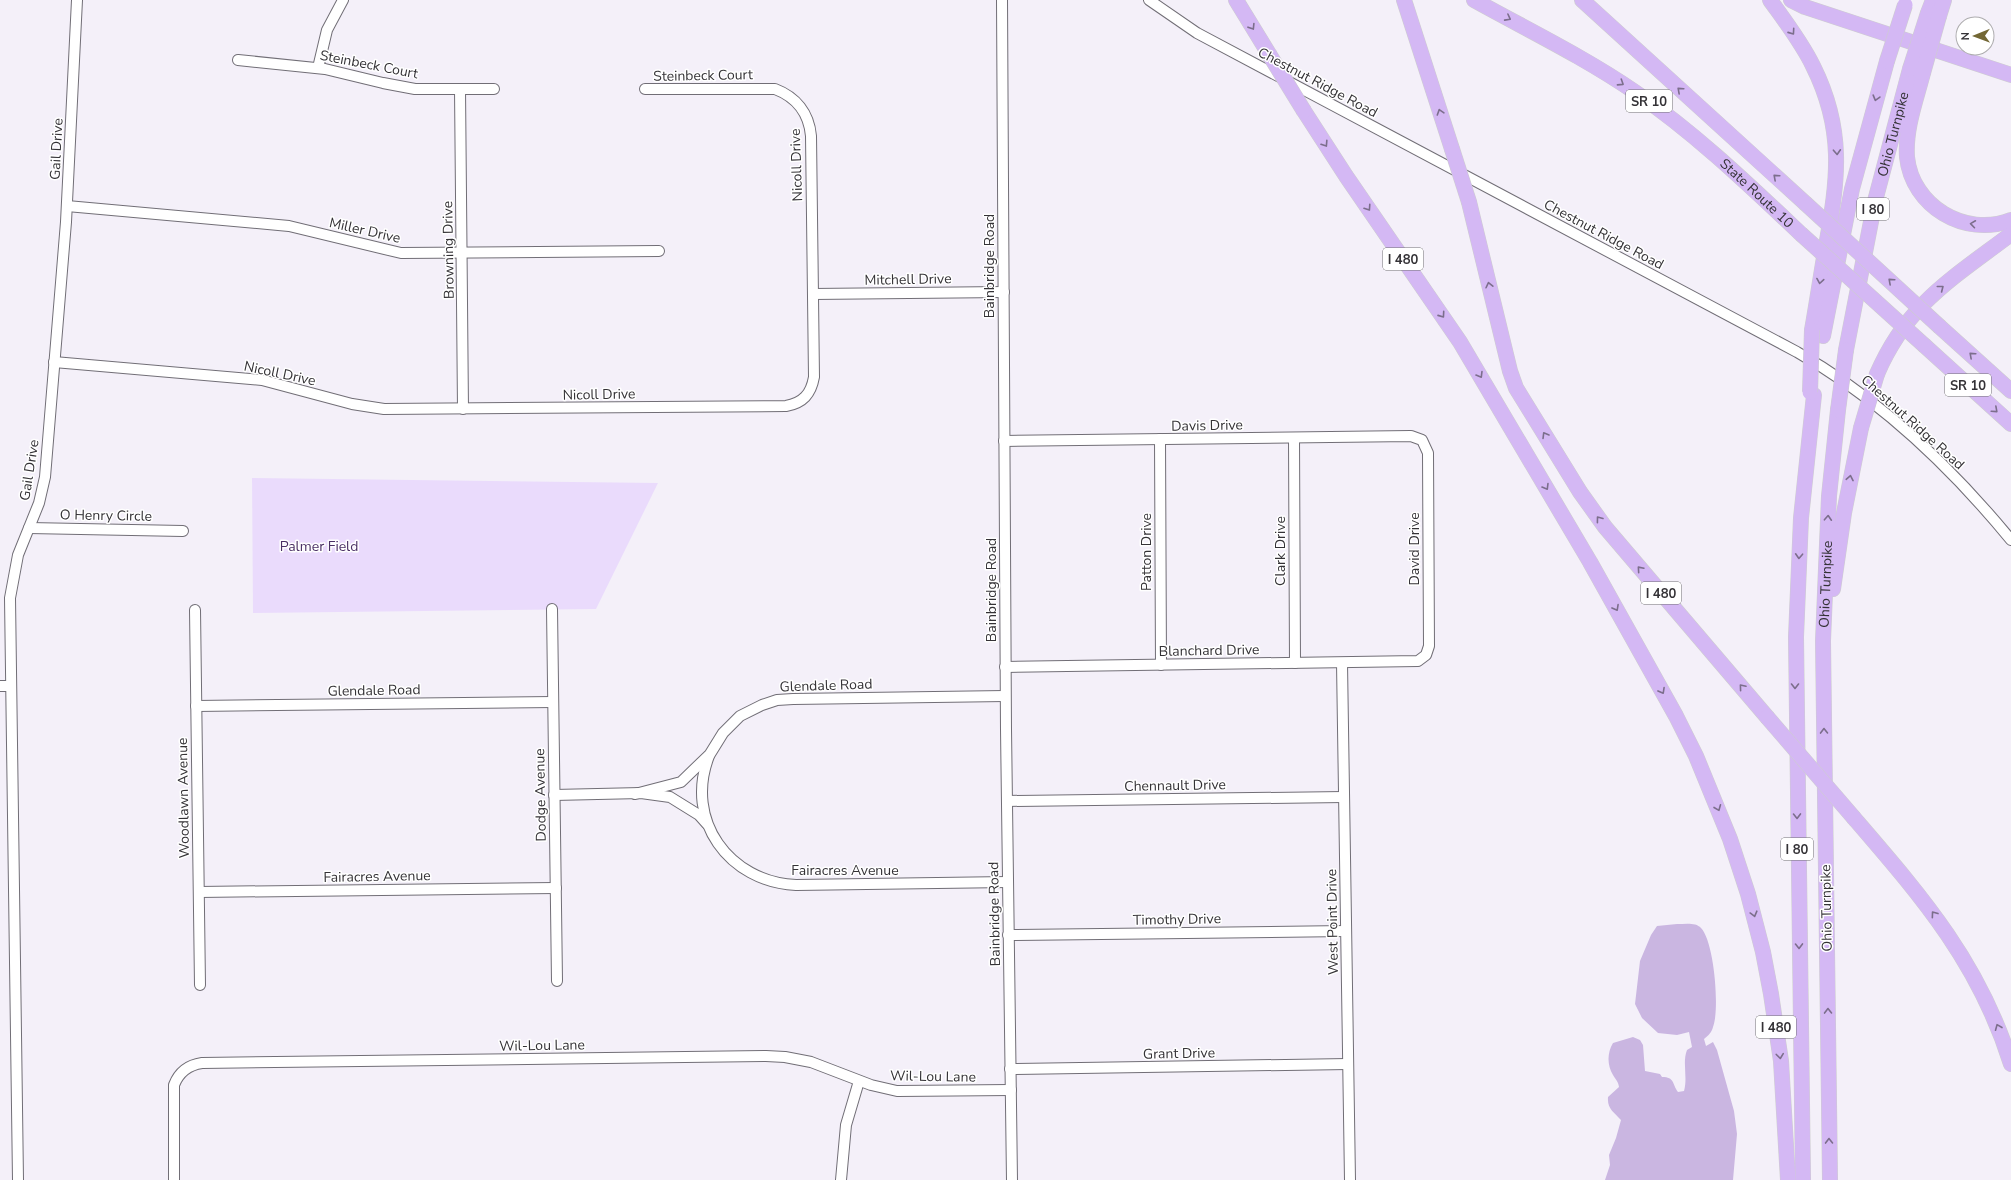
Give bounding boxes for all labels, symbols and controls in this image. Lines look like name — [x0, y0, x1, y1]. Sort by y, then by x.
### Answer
one-way arrow — [1504, 14, 1511, 21]
north arrow — [1955, 16, 1995, 56]
one-way arrow — [1248, 23, 1255, 30]
one-way arrow — [1787, 28, 1795, 35]
text: N — [1958, 32, 1973, 40]
street label: Chestnut Ridge Road — [1254, 43, 1381, 122]
street label: Steinbeck Court — [318, 46, 420, 83]
street label: Steinbeck Court — [653, 65, 753, 86]
one-way arrow — [1617, 78, 1624, 86]
one-way arrow — [1677, 87, 1685, 94]
road number: SR 10 — [1626, 90, 1672, 112]
street label: Ohio Turnpike — [1873, 90, 1914, 179]
one-way arrow — [1872, 94, 1881, 101]
one-way arrow — [1437, 109, 1445, 116]
street label: Gail Drive — [45, 118, 68, 180]
street label: Nicoll Drive — [786, 128, 807, 202]
one-way arrow — [1320, 140, 1328, 147]
one-way arrow — [1832, 149, 1841, 155]
street label: State Route 10 — [1716, 154, 1798, 232]
one-way arrow — [1774, 175, 1781, 182]
street label: Chestnut Ridge Road — [1540, 195, 1667, 274]
road number: I 80 — [1857, 198, 1889, 220]
street label: Browning Drive — [438, 201, 459, 299]
one-way arrow — [1363, 204, 1370, 211]
street label: Miller Drive — [327, 213, 402, 248]
street label: Bainbridge Road — [980, 214, 999, 318]
one-way arrow — [1970, 220, 1976, 229]
road number: I 480 — [1383, 248, 1423, 270]
street label: Mitchell Drive — [864, 269, 952, 290]
one-way arrow — [1816, 278, 1825, 284]
one-way arrow — [1888, 279, 1896, 286]
one-way arrow — [1485, 282, 1493, 288]
one-way arrow — [1936, 285, 1943, 292]
one-way arrow — [1437, 311, 1445, 318]
one-way arrow — [1969, 353, 1977, 360]
street label: Nicoll Drive — [242, 357, 317, 390]
one-way arrow — [1475, 371, 1483, 378]
street label: Chestnut Ridge Road — [1857, 371, 1969, 474]
road number: SR 10 — [1945, 374, 1991, 396]
street label: Nicoll Drive — [562, 384, 636, 405]
one-way arrow — [1991, 405, 1998, 412]
street label: Davis Drive — [1171, 415, 1243, 436]
one-way arrow — [1542, 432, 1549, 439]
street label: Gail Drive — [15, 438, 44, 502]
one-way arrow — [1845, 475, 1853, 481]
one-way arrow — [1542, 483, 1549, 490]
street label: O Henry Circle — [60, 505, 152, 526]
street label: David Drive — [1405, 512, 1424, 586]
street label: Patton Drive — [1137, 513, 1156, 591]
one-way arrow — [1824, 515, 1833, 521]
street label: Clark Drive — [1271, 516, 1290, 586]
one-way arrow — [1596, 516, 1603, 523]
park label: Palmer Field — [280, 537, 358, 556]
street label: Bainbridge Road — [982, 538, 1001, 642]
street label: Ohio Turnpike — [1815, 540, 1837, 628]
one-way arrow — [1794, 553, 1803, 559]
one-way arrow — [1638, 567, 1645, 574]
road number: I 480 — [1641, 582, 1681, 604]
one-way arrow — [1611, 604, 1618, 611]
street label: Blanchard Drive — [1158, 640, 1260, 661]
street label: Glendale Road — [779, 674, 873, 697]
street label: Glendale Road — [327, 680, 421, 701]
one-way arrow — [1791, 683, 1799, 689]
one-way arrow — [1739, 685, 1746, 692]
one-way arrow — [1658, 687, 1665, 694]
one-way arrow — [1820, 728, 1828, 734]
street label: Woodlawn Avenue — [173, 737, 194, 859]
street label: Dodge Avenue — [530, 748, 551, 842]
street label: Chennault Drive — [1124, 775, 1226, 796]
one-way arrow — [1713, 804, 1721, 812]
one-way arrow — [1793, 813, 1801, 819]
road number: I 80 — [1781, 838, 1813, 860]
street label: Fairacres Avenue — [791, 861, 899, 880]
street label: Bainbridge Road — [984, 862, 1005, 966]
street label: Ohio Turnpike — [1816, 864, 1837, 952]
street label: Fairacres Avenue — [323, 866, 431, 887]
street label: West Point Drive — [1322, 869, 1343, 975]
street label: Timothy Drive — [1133, 909, 1221, 930]
one-way arrow — [1749, 911, 1758, 918]
one-way arrow — [1931, 911, 1939, 918]
one-way arrow — [1795, 943, 1803, 949]
one-way arrow — [1824, 1008, 1832, 1014]
road number: I 480 — [1756, 1016, 1796, 1038]
one-way arrow — [1994, 1024, 2002, 1031]
street label: Wil-Lou Lane — [499, 1035, 585, 1056]
street label: Grant Drive — [1143, 1043, 1215, 1064]
one-way arrow — [1775, 1053, 1784, 1059]
street label: Wil-Lou Lane — [890, 1066, 976, 1087]
one-way arrow — [1825, 1138, 1833, 1144]

